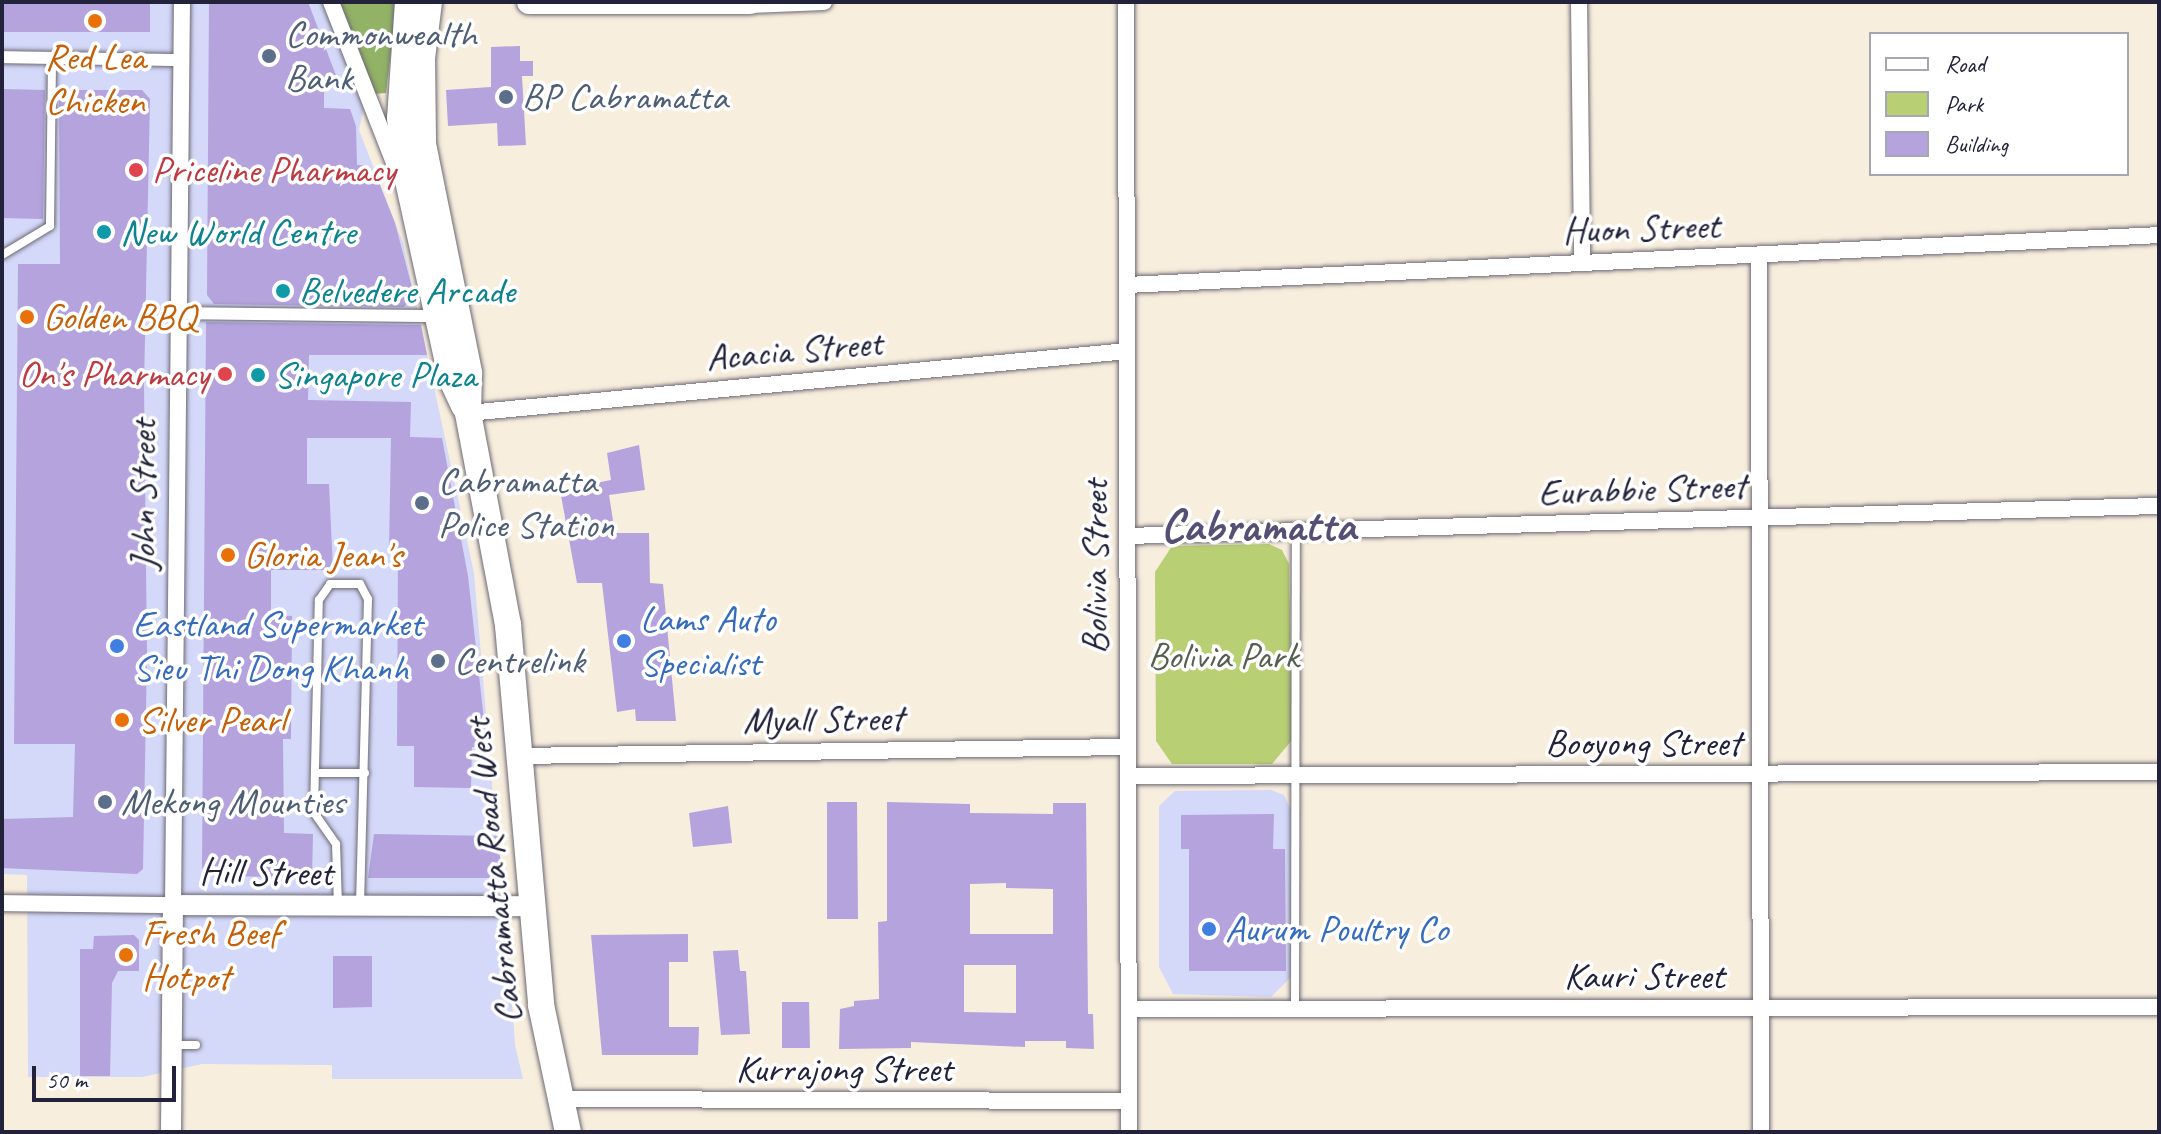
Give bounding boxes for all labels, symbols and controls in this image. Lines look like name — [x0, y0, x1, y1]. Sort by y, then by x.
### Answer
place label: Commonwealth Bank — [285, 11, 477, 100]
marker: Red Lea Chicken — [86, 12, 104, 30]
legend — [1869, 32, 2129, 176]
place label: Red Lea Chicken — [45, 34, 145, 124]
marker: Commonwealth Bank — [260, 47, 278, 65]
text: Road — [1945, 49, 1985, 79]
place label: BP Cabramatta — [522, 74, 727, 120]
marker: BP Cabramatta — [497, 88, 515, 106]
text: Park — [1945, 89, 1983, 119]
text: Building — [1945, 129, 2008, 159]
place label: Priceline Pharmacy — [152, 147, 397, 193]
marker: Priceline Pharmacy — [127, 161, 145, 179]
street label: Huon Street — [1561, 202, 1721, 254]
place label: New World Centre — [120, 209, 355, 255]
marker: New World Centre — [95, 223, 113, 241]
place label: Belvedere Arcade — [299, 268, 515, 314]
marker: Belvedere Arcade — [274, 282, 292, 300]
place label: Golden BBQ — [43, 294, 195, 340]
marker: Golden BBQ — [18, 308, 36, 326]
street label: Acacia Street — [704, 320, 884, 380]
place label: On's Pharmacy — [18, 351, 209, 397]
place label: Singapore Plaza — [274, 352, 477, 398]
marker: On's Pharmacy — [216, 365, 234, 383]
marker: Singapore Plaza — [249, 366, 267, 384]
street label: John Street — [120, 419, 166, 571]
place label: Cabramatta Police Station — [438, 458, 615, 548]
street label: Eurabbie Street — [1537, 463, 1747, 515]
street label: Bolivia Street — [1072, 480, 1118, 654]
marker: Cabramatta Police Station — [413, 494, 431, 512]
district label: Cabramatta — [1161, 498, 1355, 554]
place label: Gloria Jean's — [244, 532, 402, 578]
marker: Gloria Jean's — [219, 546, 237, 564]
place label: Lams Auto Specialist — [640, 596, 775, 686]
place label: Eastland Supermarket Sieu Thi Dong Khanh — [133, 601, 420, 690]
marker: Lams Auto Specialist — [615, 632, 633, 650]
park label: Bolivia Park — [1147, 633, 1299, 679]
marker: Eastland Supermarket Sieu Thi Dong Khanh — [108, 637, 126, 655]
place label: Centrelink — [454, 638, 584, 684]
marker: Centrelink — [429, 652, 447, 670]
street label: Myall Street — [742, 695, 904, 743]
place label: Silver Pearl — [138, 697, 283, 743]
marker: Silver Pearl — [113, 711, 131, 729]
street label: Cabramatta Road West — [454, 716, 532, 1026]
street label: Booyong Street — [1545, 720, 1741, 766]
place label: Mekong Mounties — [121, 779, 345, 825]
marker: Mekong Mounties — [96, 793, 114, 811]
street label: Hill Street — [199, 848, 333, 896]
place label: Aurum Poultry Co — [1225, 906, 1448, 952]
place label: Fresh Beef Hotpot — [142, 910, 280, 1000]
marker: Aurum Poultry Co — [1200, 920, 1218, 938]
marker: Fresh Beef Hotpot — [117, 946, 135, 964]
street label: Kauri Street — [1564, 953, 1724, 999]
street label: Kurrajong Street — [735, 1046, 953, 1092]
scale bar — [36, 1050, 180, 1100]
text: 50 m — [46, 1065, 87, 1095]

